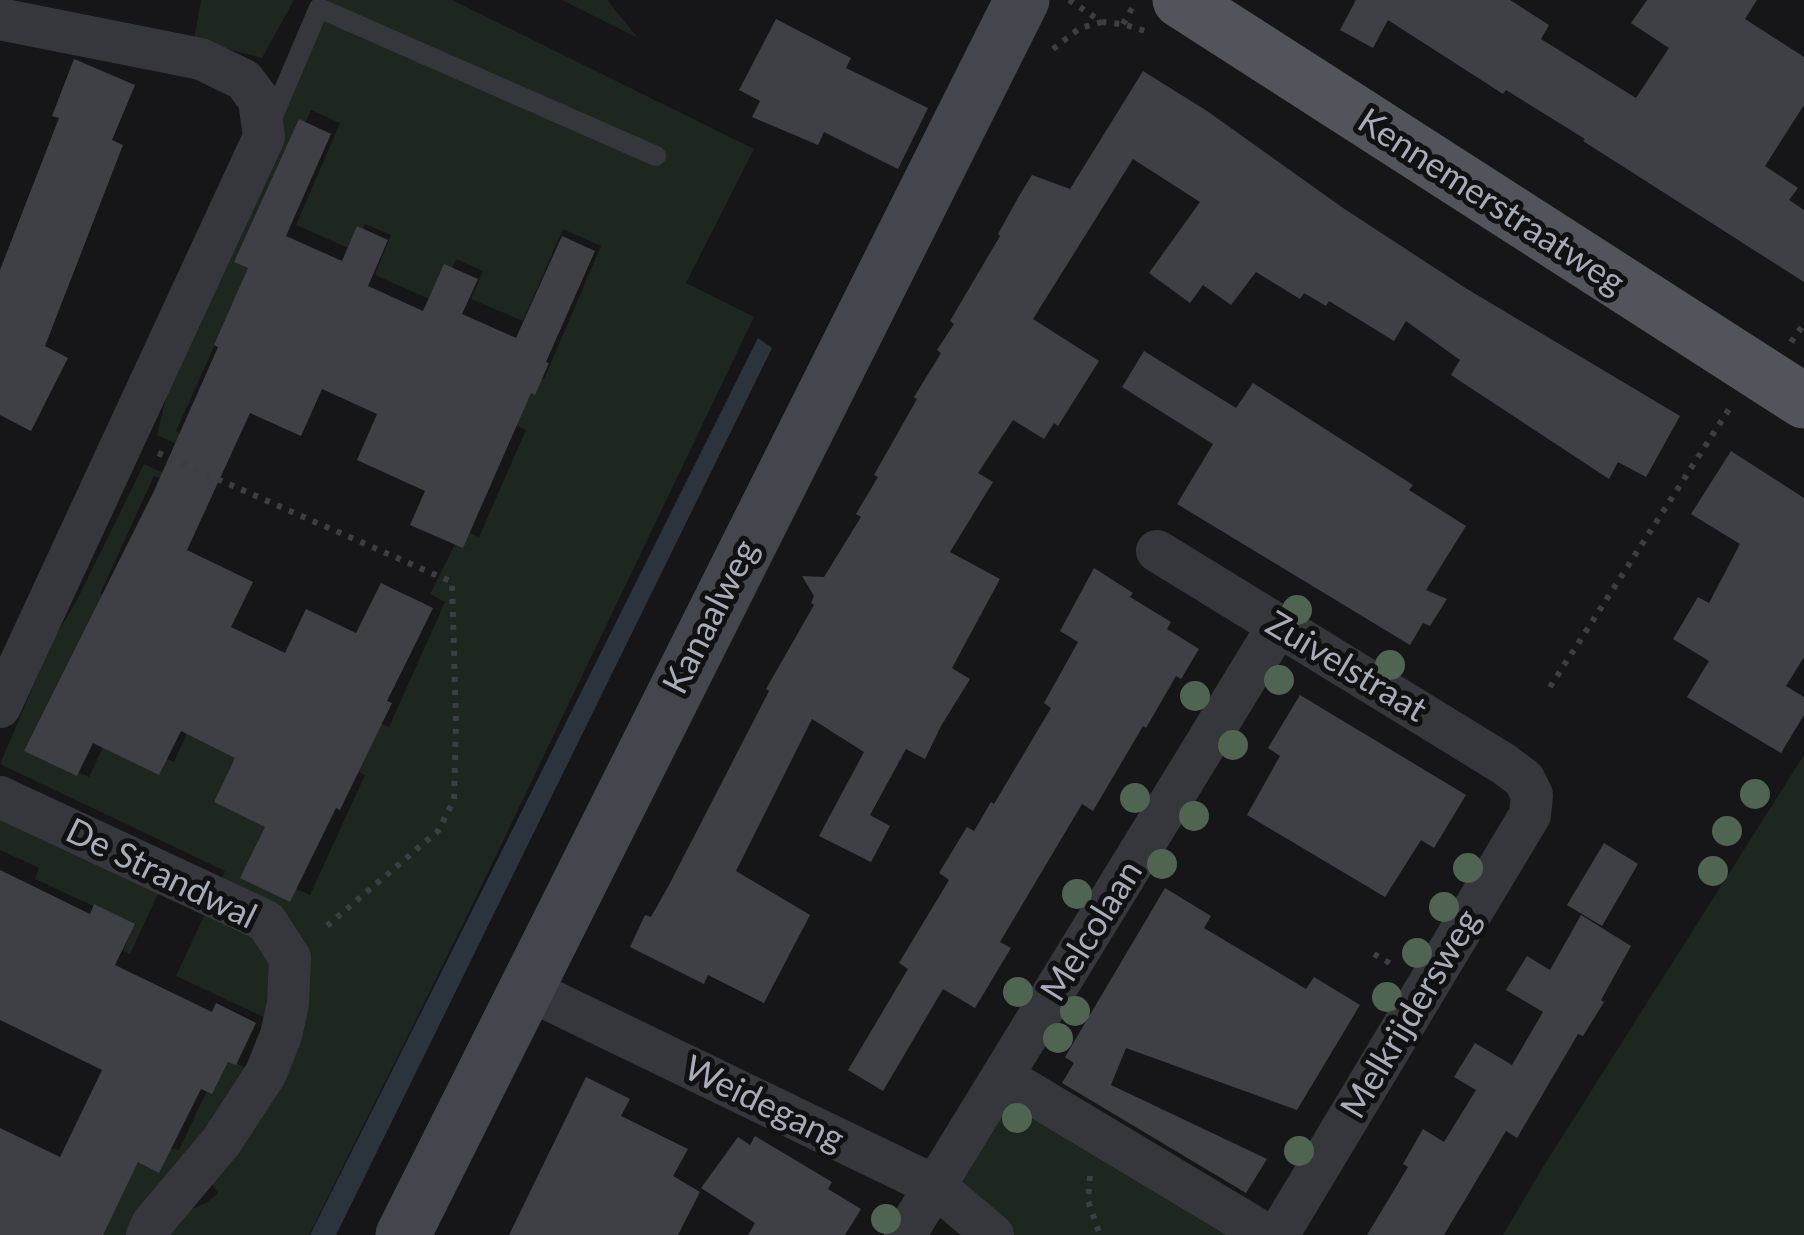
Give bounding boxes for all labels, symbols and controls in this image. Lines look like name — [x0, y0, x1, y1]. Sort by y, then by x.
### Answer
street label: Kennemerstraatweg — [1350, 100, 1632, 304]
street label: Kanaalweg — [654, 533, 768, 701]
street label: Zuivelstraat — [1258, 603, 1434, 731]
street label: De Strandwal — [59, 810, 263, 938]
street label: Melcolaan — [1032, 853, 1152, 1009]
street label: Melkrijdersweg — [1332, 902, 1490, 1126]
street label: Weidegang — [677, 1047, 851, 1161]

